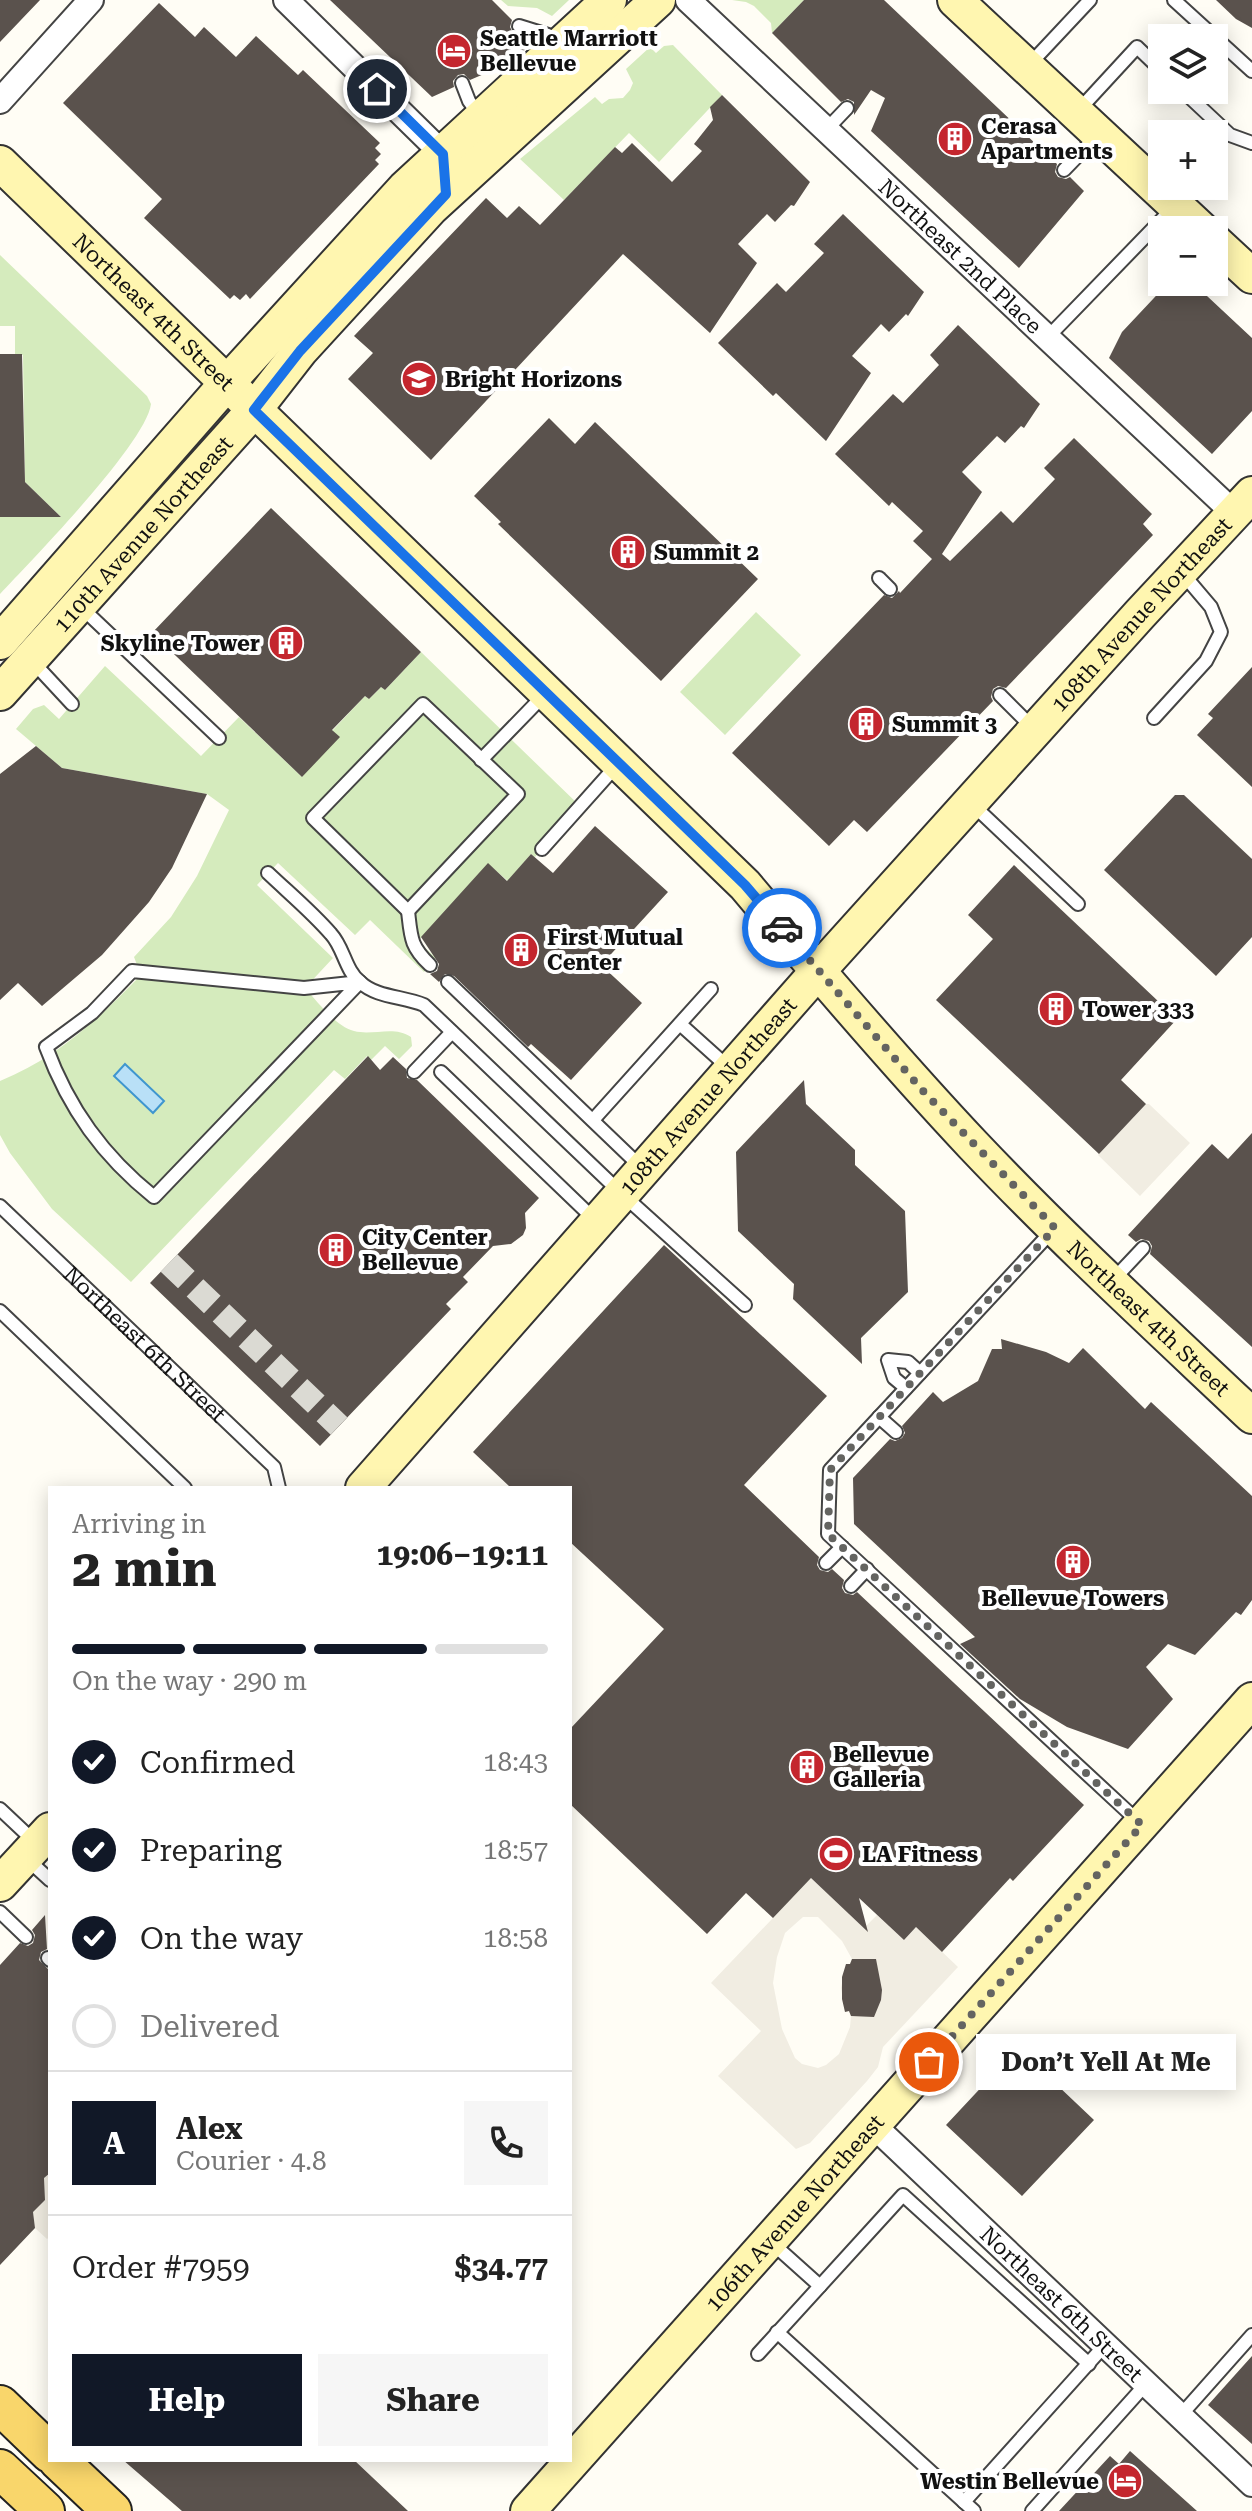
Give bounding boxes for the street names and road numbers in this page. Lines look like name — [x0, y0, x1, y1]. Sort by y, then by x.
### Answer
street label: Northeast 2nd Place — [874, 174, 1047, 339]
street label: Northeast 4th Street — [68, 229, 239, 396]
street label: 110th Avenue Northeast — [49, 431, 238, 637]
street label: 108th Avenue Northeast — [1046, 512, 1237, 717]
street label: 108th Avenue Northeast — [615, 993, 802, 1200]
street label: Northeast 4th Street — [1062, 1236, 1235, 1401]
street label: Northeast 6th Street — [58, 1261, 231, 1427]
street label: 106th Avenue Northeast — [701, 2110, 889, 2316]
street label: Northeast 6th Street — [975, 2221, 1148, 2387]

